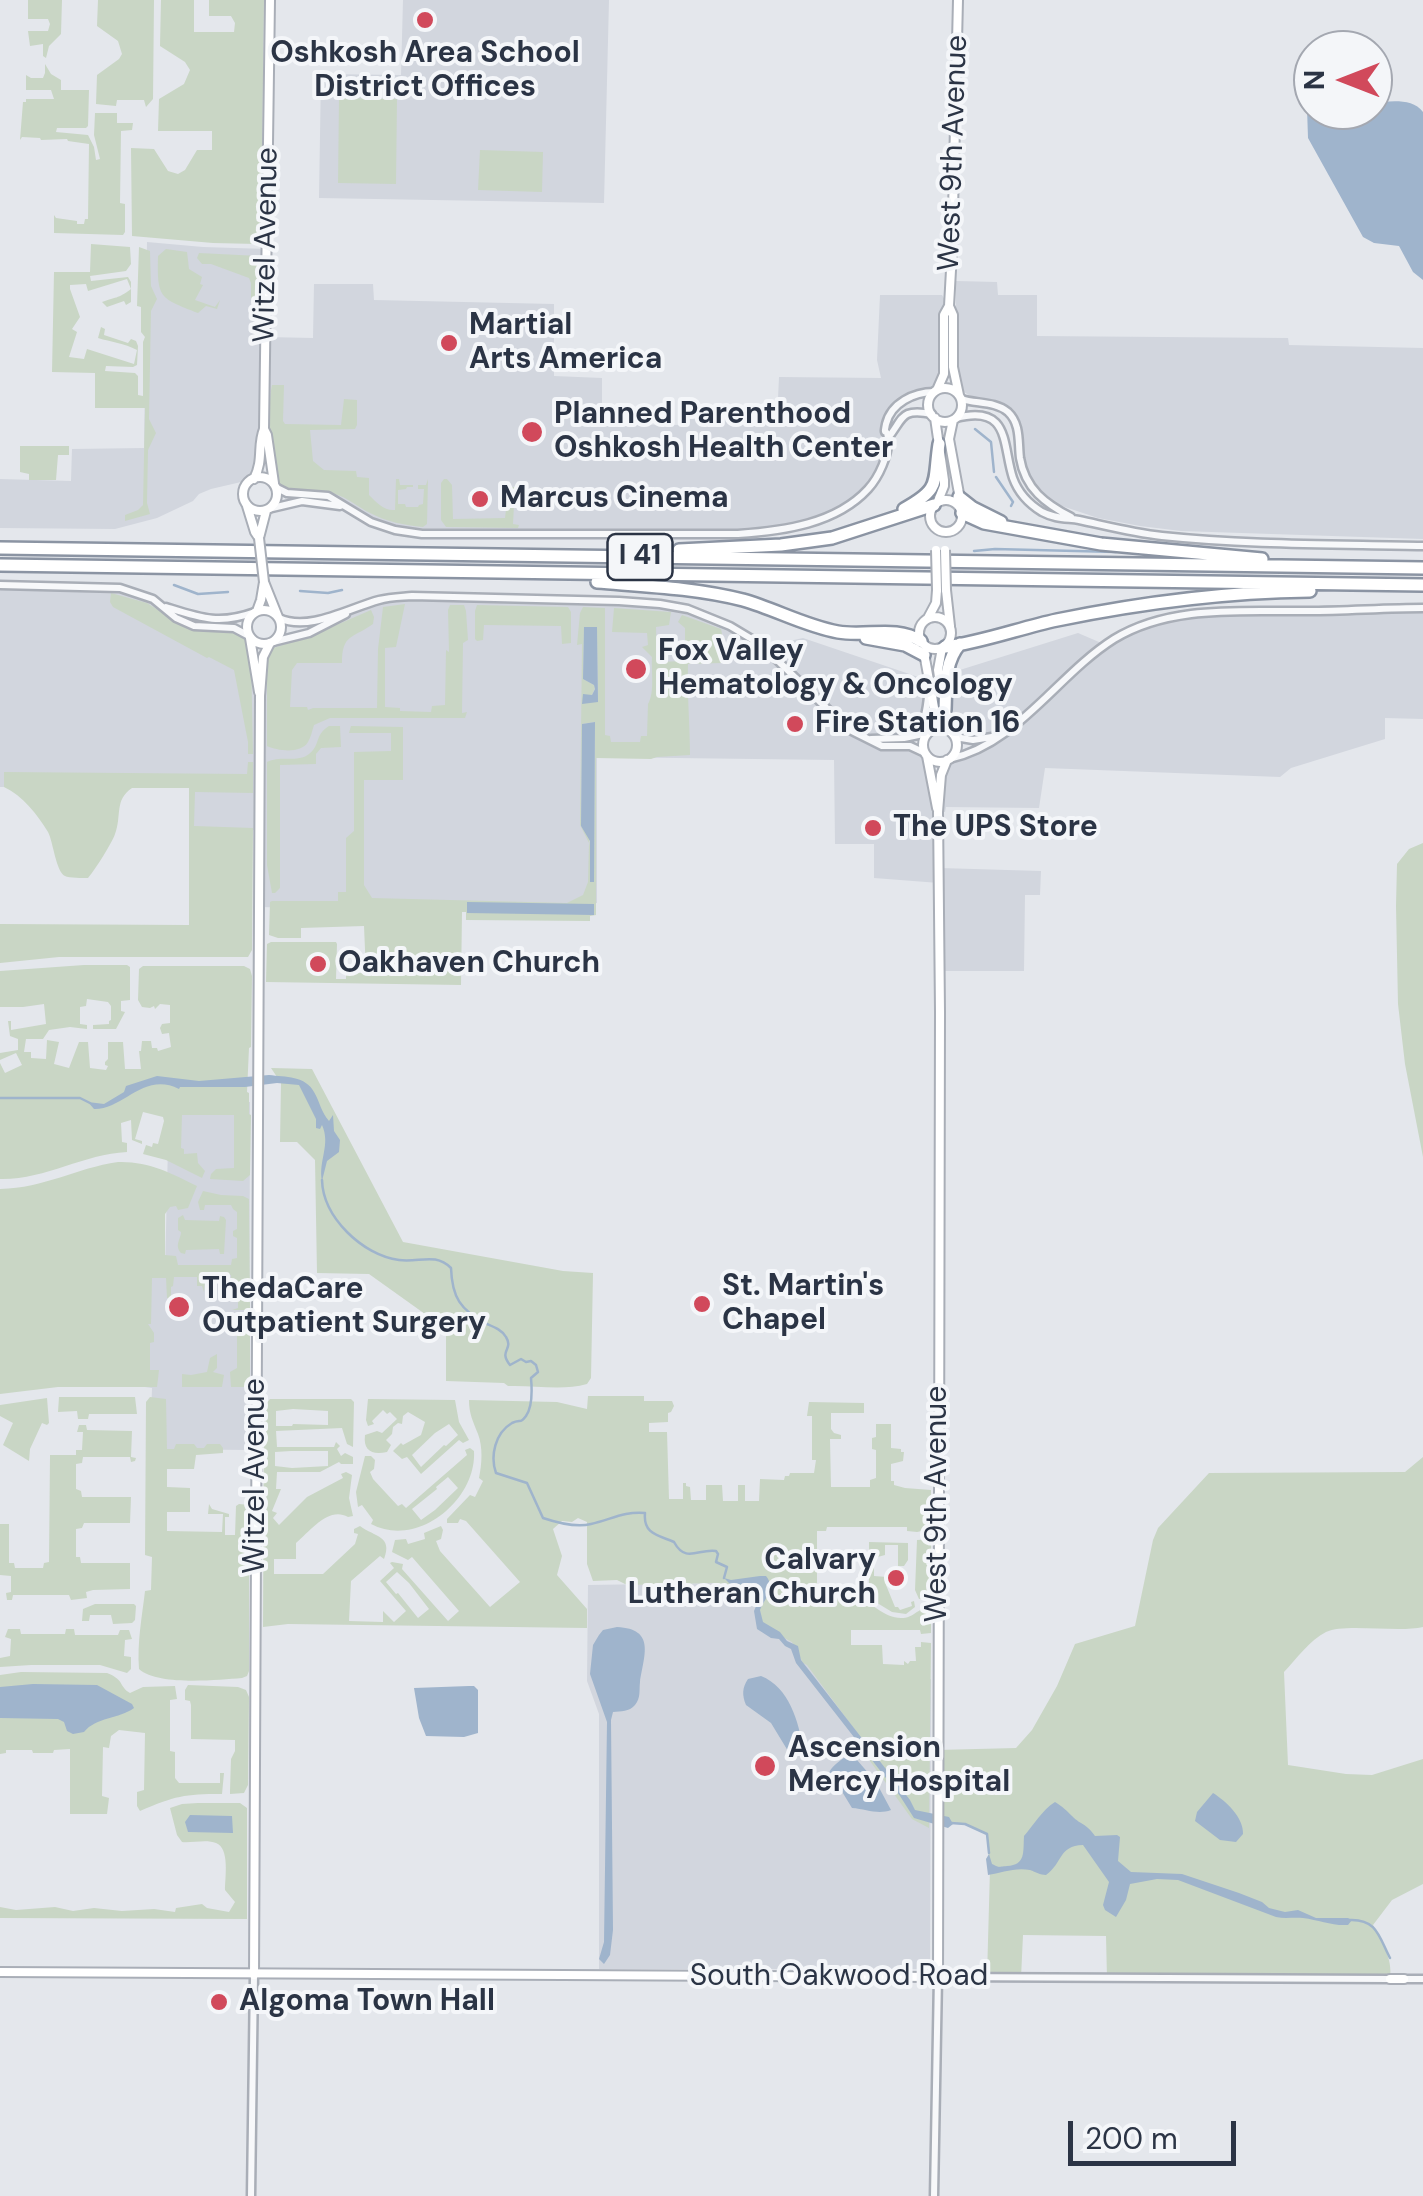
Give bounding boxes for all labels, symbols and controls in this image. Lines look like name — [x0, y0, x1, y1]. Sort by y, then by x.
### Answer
marker: Oshkosh Area School District Offices — [414, 9, 436, 31]
north arrow — [1293, 30, 1393, 130]
street label: West 9th Avenue — [932, 34, 976, 272]
place label: Oshkosh Area School District Offices — [270, 36, 580, 106]
text: N — [1296, 70, 1333, 90]
street label: Witzel Avenue — [247, 147, 287, 343]
place label: Martial Arts America — [469, 308, 662, 378]
marker: Martial Arts America — [438, 332, 460, 354]
place label: Planned Parenthood Oshkosh Health Center — [554, 397, 893, 468]
marker: Planned Parenthood Oshkosh Health Center — [519, 419, 545, 445]
place label: Marcus Cinema — [500, 481, 729, 517]
marker: Marcus Cinema — [469, 488, 491, 510]
road number: I 41 — [608, 534, 672, 580]
place label: Fox Valley Hematology & Oncology — [658, 634, 1013, 704]
marker: Fox Valley Hematology & Oncology — [623, 656, 649, 682]
place label: Fire Station 16 — [815, 706, 1021, 742]
marker: Fire Station 16 — [784, 713, 806, 735]
place label: The UPS Store — [893, 810, 1098, 846]
marker: The UPS Store — [862, 817, 884, 839]
place label: Oakhaven Church — [338, 946, 600, 982]
marker: Oakhaven Church — [307, 953, 329, 975]
place label: St. Martin's Chapel — [722, 1269, 884, 1340]
place label: ThedaCare Outpatient Surgery — [202, 1272, 486, 1342]
marker: St. Martin's Chapel — [691, 1293, 713, 1315]
marker: ThedaCare Outpatient Surgery — [166, 1294, 192, 1320]
street label: Witzel Avenue — [238, 1378, 274, 1574]
street label: West 9th Avenue — [920, 1386, 956, 1622]
place label: Calvary Lutheran Church — [628, 1543, 876, 1614]
marker: Calvary Lutheran Church — [885, 1567, 907, 1589]
place label: Ascension Mercy Hospital — [788, 1731, 1010, 1802]
marker: Ascension Mercy Hospital — [752, 1753, 778, 1779]
street label: South Oakwood Road — [690, 1959, 988, 1995]
place label: Algoma Town Hall — [239, 1984, 495, 2020]
marker: Algoma Town Hall — [208, 1991, 230, 2013]
scale bar — [1073, 2101, 1240, 2163]
text: 200 m — [1085, 2119, 1178, 2158]

